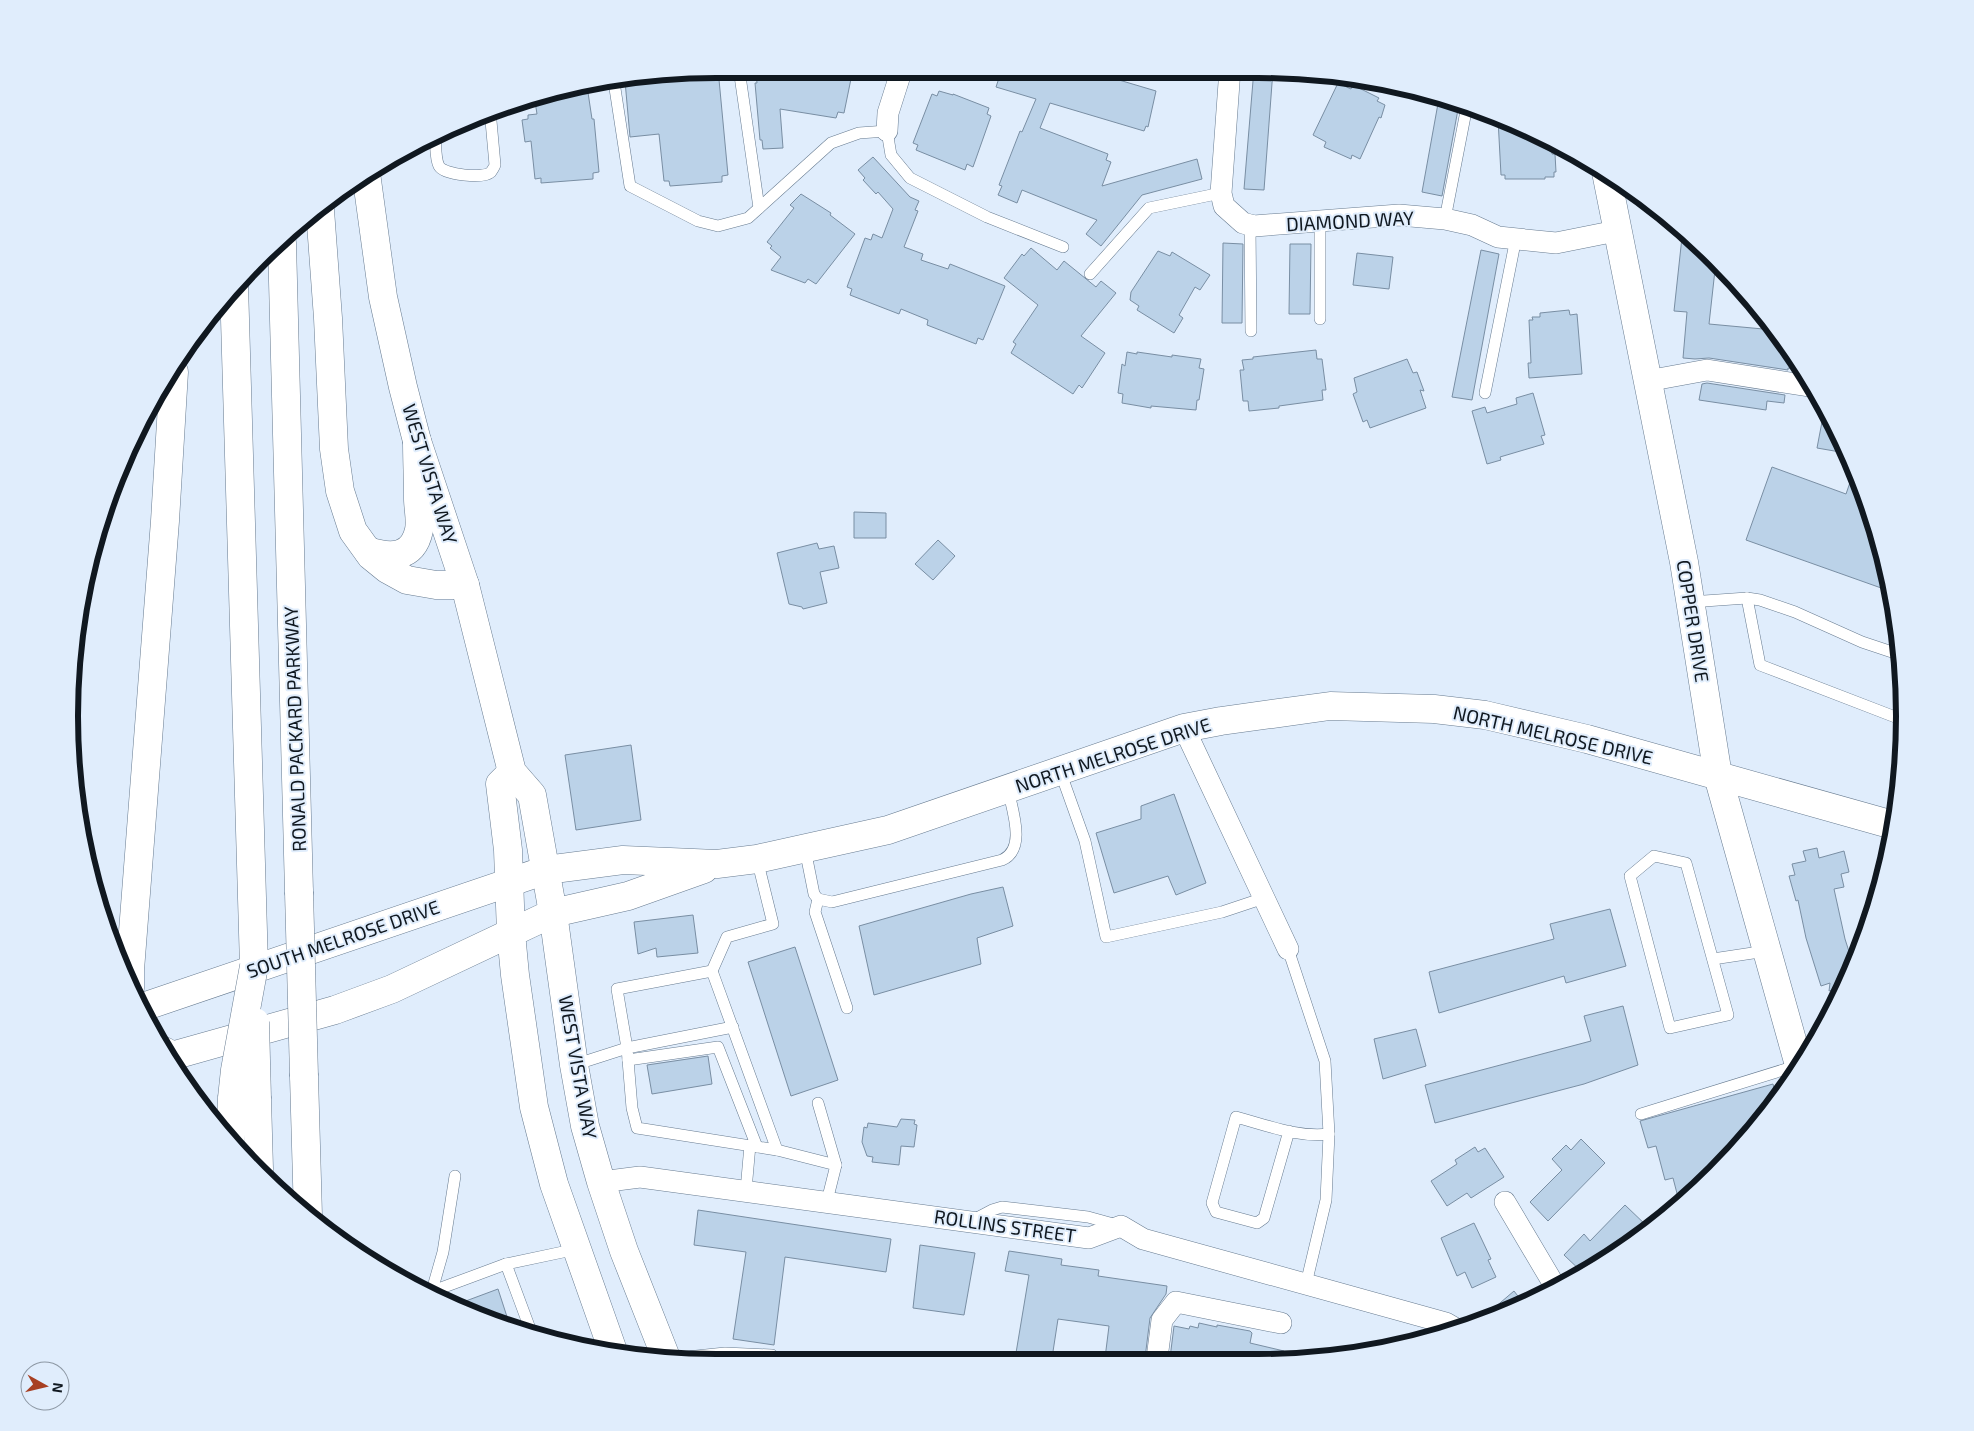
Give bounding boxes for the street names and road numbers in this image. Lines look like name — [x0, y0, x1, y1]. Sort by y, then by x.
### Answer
street label: DIAMOND WAY — [1285, 206, 1415, 235]
street label: WEST VISTA WAY — [398, 401, 463, 547]
street label: COPPER DRIVE — [1672, 558, 1715, 684]
street label: RONALD PACKARD PARKWAY — [279, 606, 310, 852]
street label: NORTH MELROSE DRIVE — [1451, 700, 1655, 769]
street label: NORTH MELROSE DRIVE — [1012, 712, 1213, 797]
street label: SOUTH MELROSE DRIVE — [243, 895, 442, 982]
street label: WEST VISTA WAY — [555, 993, 602, 1141]
street label: ROLLINS STREET — [933, 1204, 1077, 1247]

